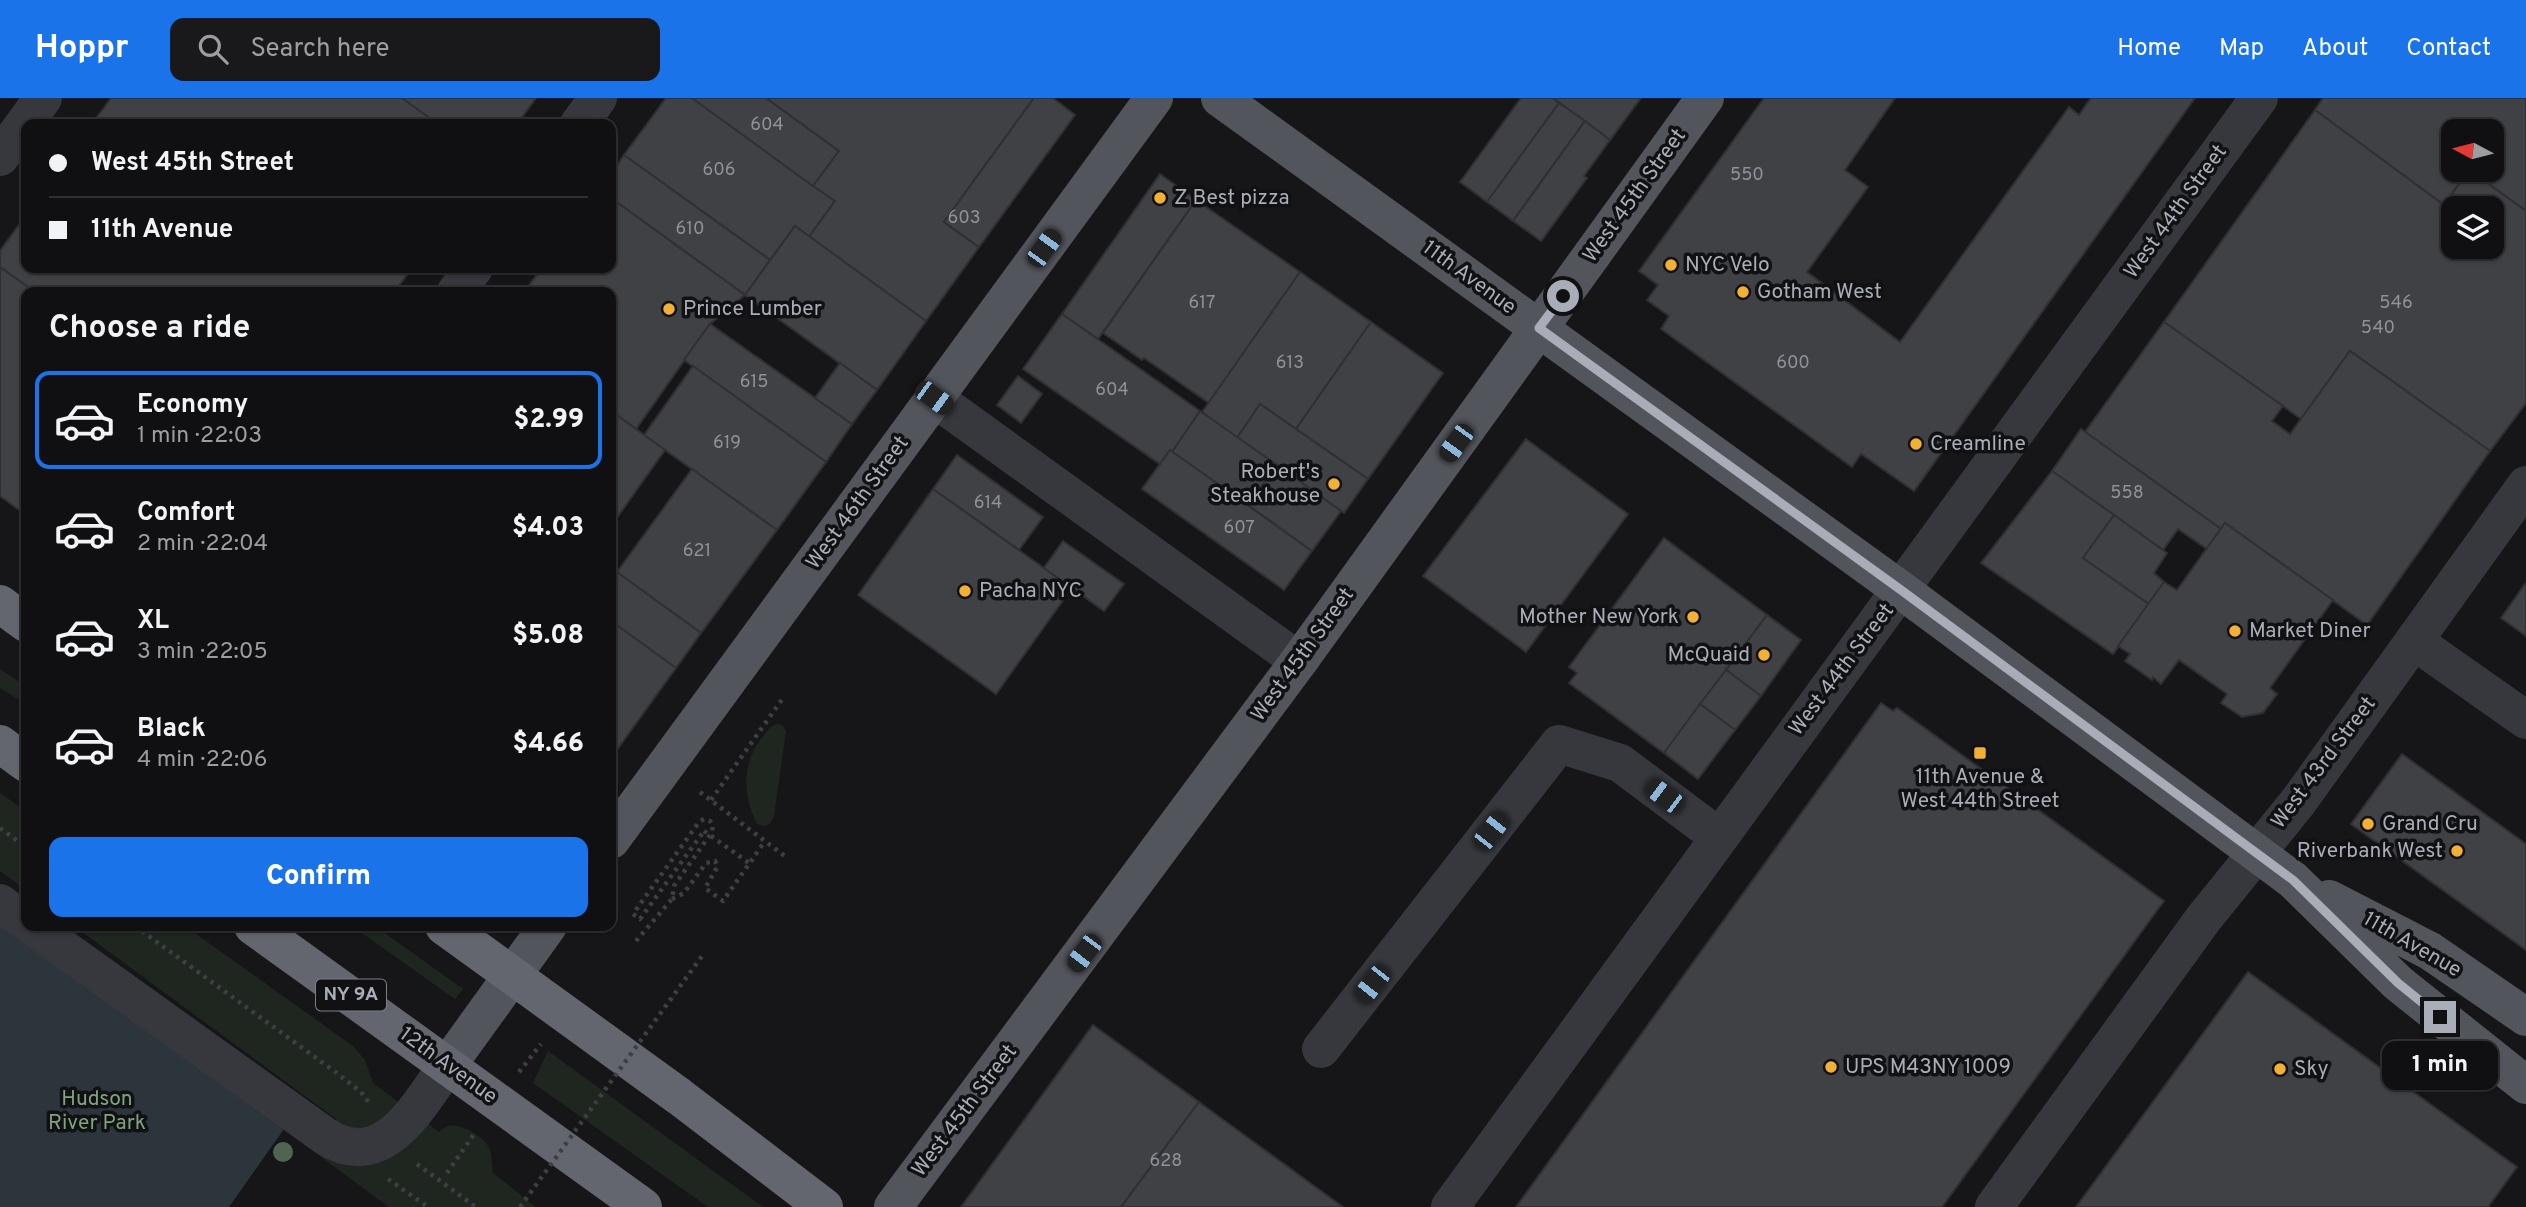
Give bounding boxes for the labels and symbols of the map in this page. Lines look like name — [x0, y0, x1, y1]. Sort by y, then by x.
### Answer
house number: 604 — [750, 114, 784, 137]
north arrow — [2441, 119, 2504, 182]
street label: West 45th Street — [1577, 124, 1693, 268]
street label: West 44th Street — [2118, 140, 2234, 284]
house number: 606 — [702, 159, 736, 182]
house number: 550 — [1730, 164, 1764, 187]
place label: Z Best pizza — [1174, 185, 1290, 212]
marker: Z Best pizza — [1152, 190, 1168, 206]
house number: 603 — [947, 207, 981, 230]
house number: 610 — [675, 218, 705, 241]
car — [1024, 225, 1065, 271]
street label: 11th Avenue — [1417, 235, 1521, 321]
place label: NYC Velo — [1685, 252, 1770, 279]
marker: NYC Velo — [1663, 257, 1679, 273]
place label: Gotham West — [1757, 279, 1882, 306]
route start — [1547, 280, 1579, 312]
marker: Gotham West — [1735, 284, 1751, 300]
house number: 617 — [1189, 292, 1215, 315]
house number: 546 — [2379, 292, 2413, 315]
place label: Prince Lumber — [683, 296, 822, 323]
marker: Prince Lumber — [661, 301, 677, 317]
house number: 540 — [2361, 317, 2395, 340]
house number: 613 — [1276, 352, 1304, 375]
house number: 600 — [1776, 352, 1810, 375]
house number: 615 — [740, 371, 768, 394]
car — [911, 377, 958, 419]
house number: 604 — [1095, 379, 1129, 402]
car — [1436, 420, 1477, 466]
street label: West 46th Street — [800, 431, 916, 575]
place label: Creamline — [1930, 431, 2026, 458]
house number: 619 — [713, 432, 741, 455]
marker: Creamline — [1908, 436, 1924, 452]
place label: Robert's Steakhouse — [1210, 459, 1320, 510]
marker: Robert's Steakhouse — [1326, 476, 1342, 492]
house number: 558 — [2110, 482, 2144, 505]
house number: 614 — [974, 492, 1002, 515]
house number: 607 — [1223, 517, 1255, 540]
house number: 621 — [683, 540, 711, 563]
place label: Pacha NYC — [979, 578, 1082, 605]
marker: Pacha NYC — [957, 583, 973, 599]
street label: West 45th Street — [1245, 583, 1361, 727]
street label: West 44th Street — [1783, 598, 1901, 742]
place label: Mother New York — [1519, 604, 1679, 631]
marker: Mother New York — [1685, 609, 1701, 625]
place label: Market Diner — [2249, 618, 2371, 645]
marker: Market Diner — [2227, 623, 2243, 639]
place label: McQuaid — [1667, 642, 1750, 669]
marker: McQuaid — [1756, 647, 1772, 663]
street label: West 43rd Street — [2265, 691, 2383, 835]
marker: 11th Avenue & West 44th Street — [1972, 745, 1988, 761]
place label: 11th Avenue & West 44th Street — [1901, 764, 2060, 815]
car — [1641, 775, 1688, 817]
car — [1470, 808, 1513, 854]
place label: Grand Cru — [2382, 811, 2478, 838]
marker: Grand Cru — [2360, 816, 2376, 832]
place label: Riverbank West — [2297, 838, 2443, 865]
marker: Riverbank West — [2449, 843, 2465, 859]
street label: 11th Avenue — [2358, 906, 2466, 984]
car — [1063, 930, 1106, 976]
car — [1351, 961, 1394, 1007]
road number: NY 9A — [316, 980, 386, 1010]
route end — [2424, 1001, 2456, 1033]
street label: 12th Avenue — [394, 1021, 502, 1111]
street label: West 45th Street — [906, 1039, 1024, 1183]
callout: 1 min — [2382, 1042, 2498, 1090]
place label: UPS M43NY 1009 — [1845, 1054, 2011, 1081]
place label: Sky — [2294, 1056, 2329, 1083]
marker: UPS M43NY 1009 — [1823, 1059, 1839, 1075]
marker: Sky — [2272, 1061, 2288, 1077]
park label: Hudson River Park — [48, 1086, 146, 1137]
house number: 628 — [1150, 1150, 1182, 1173]

